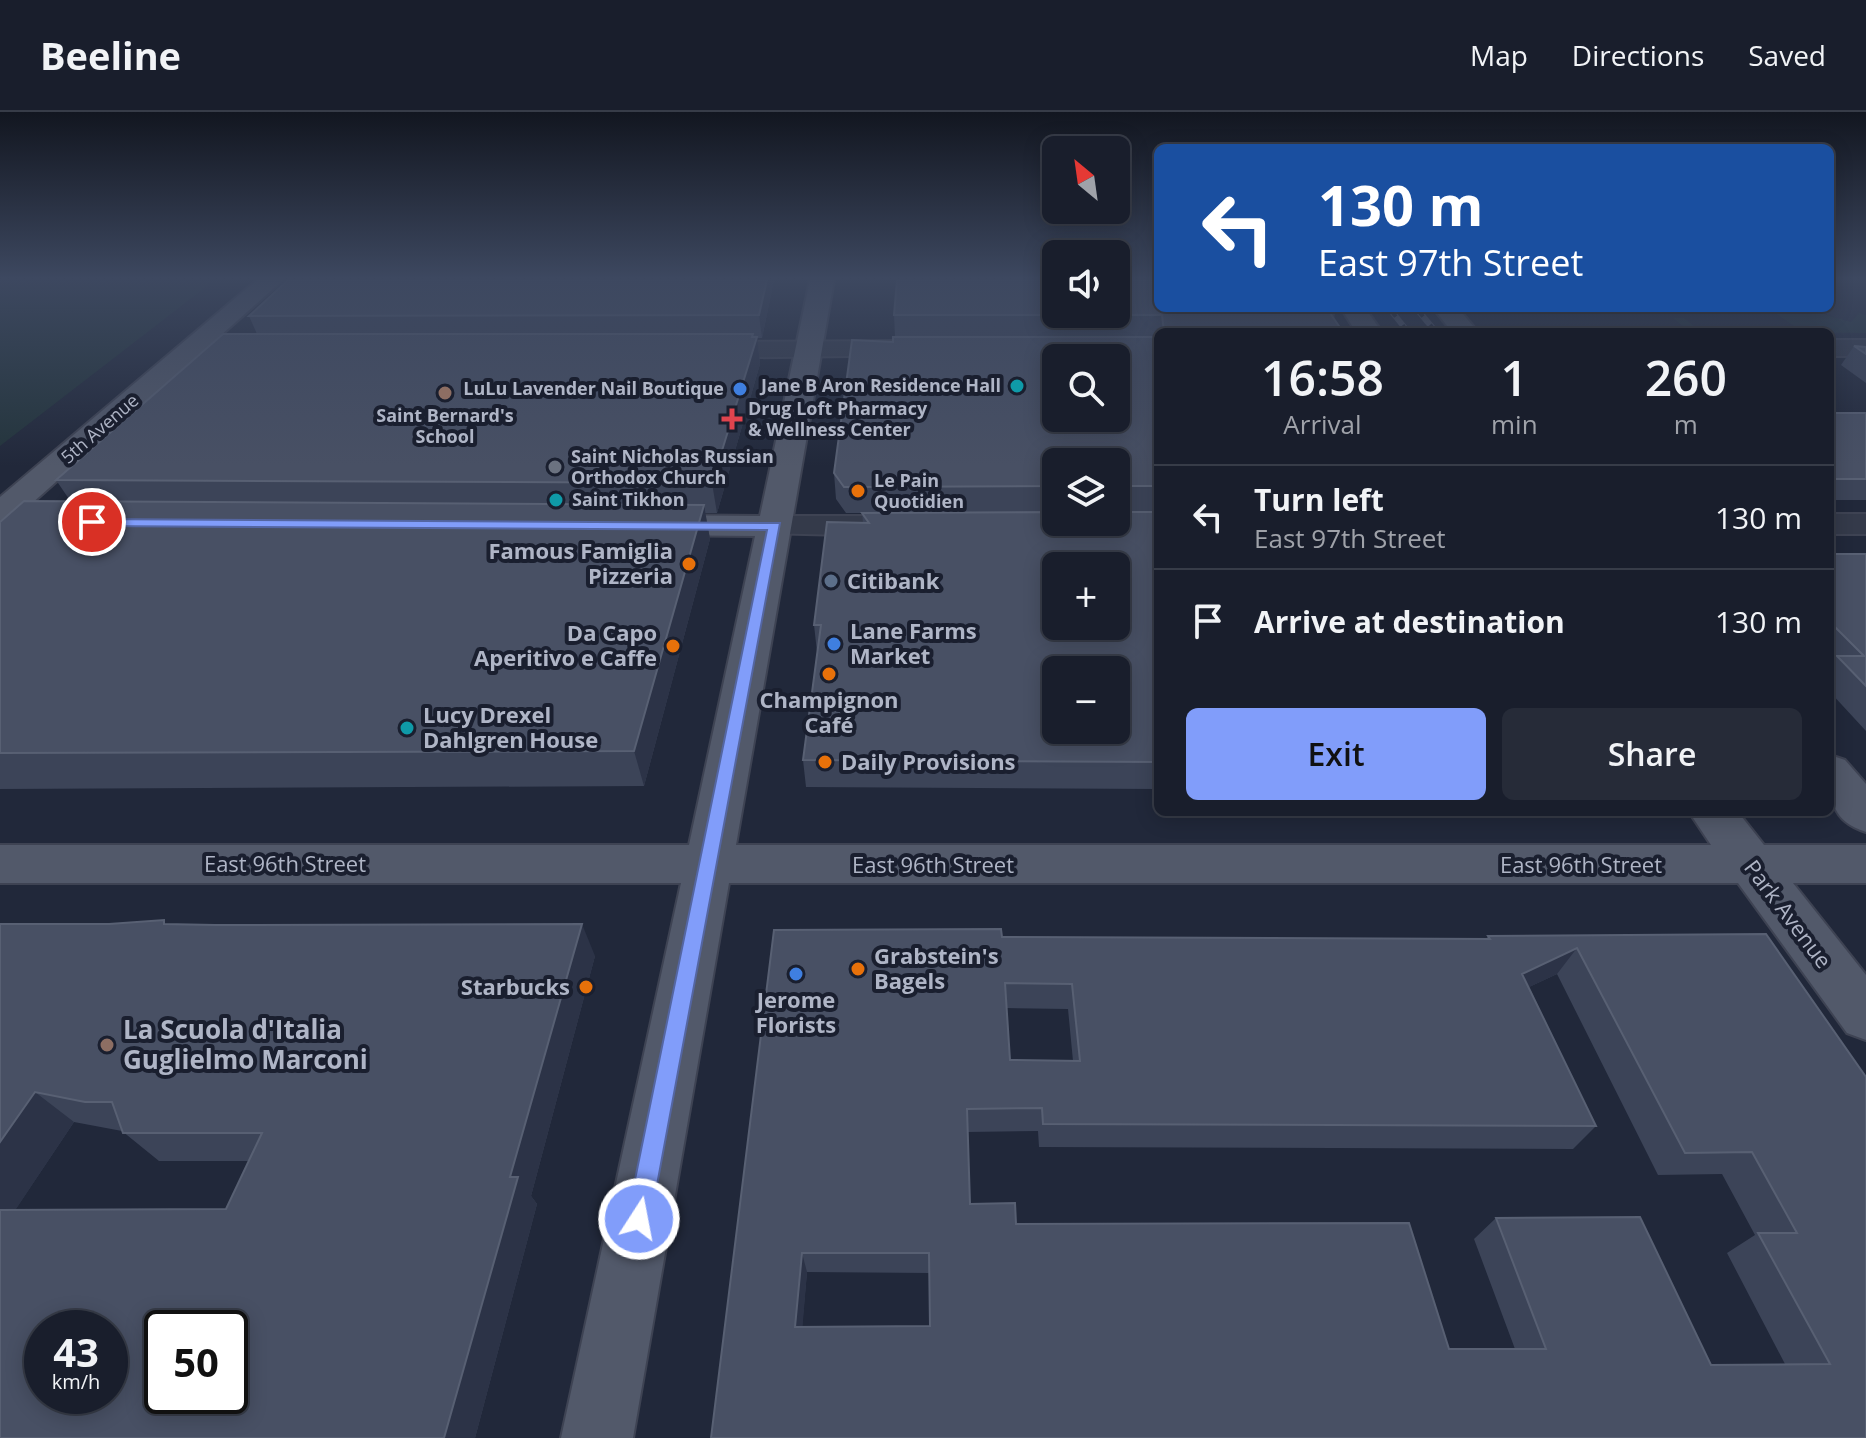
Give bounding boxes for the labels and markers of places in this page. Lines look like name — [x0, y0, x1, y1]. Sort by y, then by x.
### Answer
place label: Jane B Aron Residence Hall — [759, 373, 1001, 397]
place label: LuLu Lavender Nail Boutique — [463, 376, 724, 400]
marker: Jane B Aron Residence Hall — [1008, 377, 1026, 395]
marker: LuLu Lavender Nail Boutique — [731, 380, 749, 398]
marker: Saint Bernard's School — [436, 384, 454, 402]
place label: Drug Loft Pharmacy & Wellness Center — [748, 396, 928, 441]
place label: Saint Bernard's School — [376, 403, 514, 448]
marker: Drug Loft Pharmacy & Wellness Center — [723, 410, 741, 428]
place label: Saint Nicholas Russian Orthodox Church — [571, 444, 774, 489]
marker: Saint Nicholas Russian Orthodox Church — [546, 458, 564, 476]
place label: Le Pain Quotidien — [874, 468, 964, 513]
marker: Le Pain Quotidien — [849, 482, 867, 500]
place label: Saint Tikhon — [572, 487, 684, 511]
pin — [58, 488, 126, 556]
marker: Saint Tikhon — [547, 491, 565, 509]
place label: Famous Famiglia Pizzeria — [488, 535, 673, 590]
marker: Famous Famiglia Pizzeria — [680, 555, 698, 573]
place label: Citibank — [847, 565, 940, 595]
marker: Citibank — [822, 572, 840, 590]
place label: Lane Farms Market — [850, 615, 977, 670]
place label: Da Capo Aperitivo e Caffe — [474, 617, 657, 672]
marker: Lane Farms Market — [825, 635, 843, 653]
marker: Da Capo Aperitivo e Caffe — [664, 637, 682, 655]
marker: Champignon Café — [820, 665, 838, 683]
place label: Champignon Café — [760, 684, 898, 739]
place label: Lucy Drexel Dahlgren House — [423, 699, 598, 754]
marker: Lucy Drexel Dahlgren House — [398, 719, 416, 737]
place label: Daily Provisions — [841, 746, 1016, 776]
marker: Daily Provisions — [816, 753, 834, 771]
place label: Grabstein's Bagels — [874, 940, 999, 995]
marker: Grabstein's Bagels — [849, 960, 867, 978]
marker: Jerome Florists — [787, 965, 805, 983]
place label: Starbucks — [461, 971, 570, 1001]
marker: Starbucks — [577, 978, 595, 996]
place label: Jerome Florists — [755, 984, 836, 1039]
place label: La Scuola d'Italia Guglielmo Marconi — [123, 1011, 368, 1077]
marker: La Scuola d'Italia Guglielmo Marconi — [98, 1036, 116, 1054]

